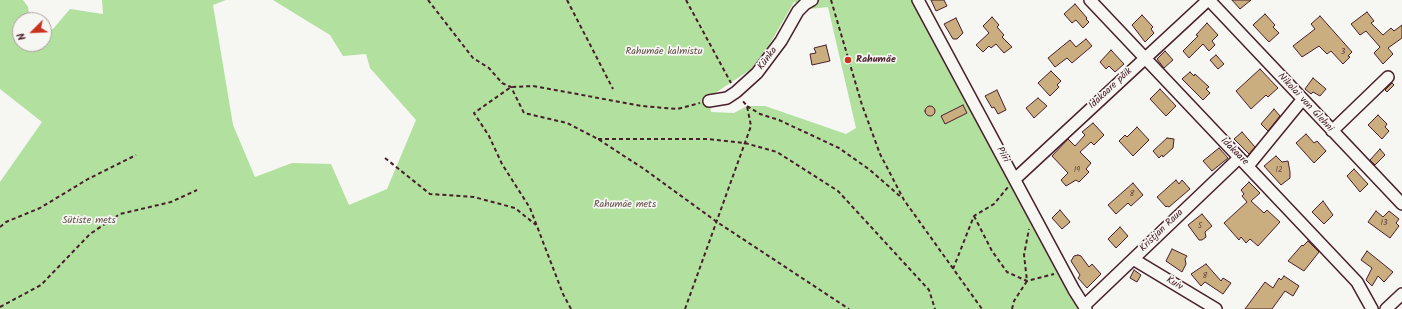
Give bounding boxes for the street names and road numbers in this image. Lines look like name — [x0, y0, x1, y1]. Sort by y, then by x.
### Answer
street label: Künka — [756, 45, 780, 73]
street label: Idakaare põik — [1087, 66, 1135, 112]
street label: Nikolai von Glehni — [1275, 71, 1335, 135]
street label: Idakaare — [1218, 136, 1250, 168]
street label: Piiri — [993, 145, 1011, 165]
street label: Kristjan Raua — [1138, 207, 1186, 255]
street label: Kuiv — [1163, 274, 1185, 294]

